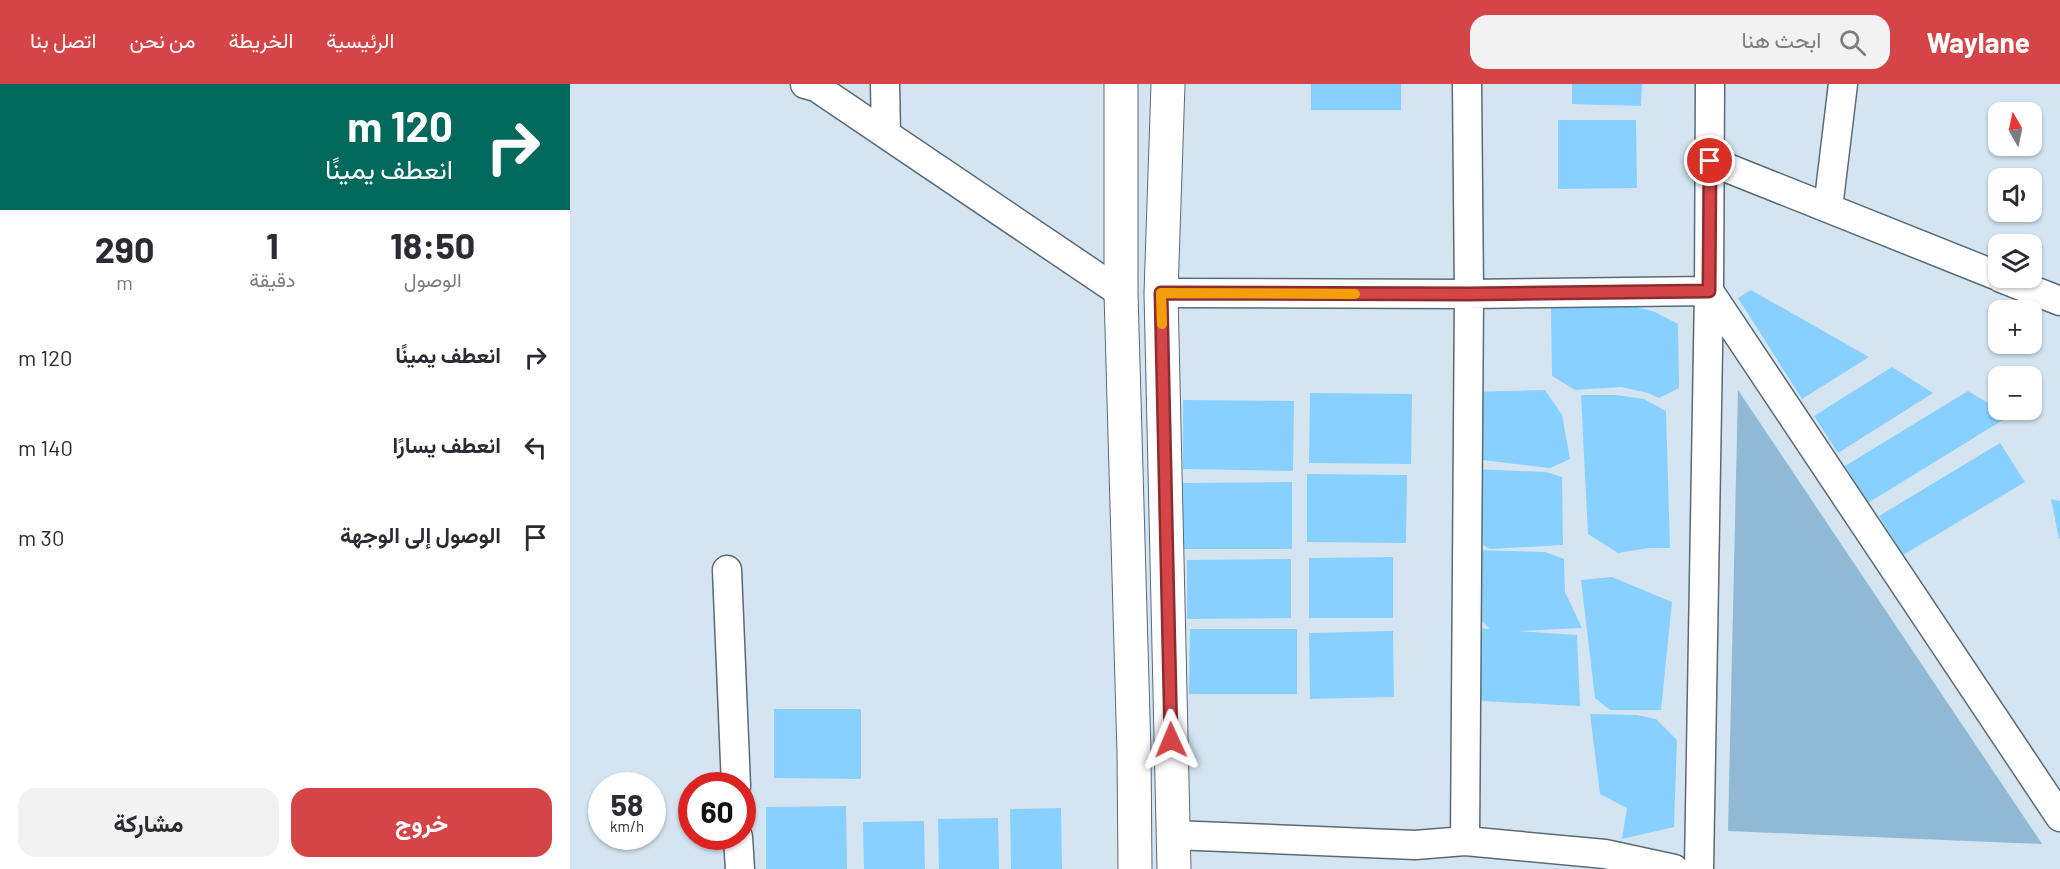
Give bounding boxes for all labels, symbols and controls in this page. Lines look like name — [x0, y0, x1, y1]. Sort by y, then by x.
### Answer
search box — [1470, 15, 1890, 69]
text: Waylane — [1926, 25, 2030, 59]
text: ابحث هنا — [1742, 26, 1821, 52]
icon: search — [1836, 26, 1869, 59]
text: اتصل بنا — [30, 27, 96, 52]
text: من نحن — [129, 27, 195, 52]
text: الخريطة — [228, 27, 293, 52]
text: الرئيسية — [326, 27, 394, 52]
text: 120 m — [347, 100, 453, 150]
north arrow — [1988, 102, 2042, 156]
map controls — [1988, 102, 2042, 420]
icon: right — [474, 108, 552, 186]
pin — [1684, 135, 1735, 186]
icon: arrive — [1693, 144, 1726, 177]
text: انعطف يمينًا — [325, 152, 453, 184]
button: sound — [1988, 168, 2042, 222]
text: 1 — [266, 223, 279, 266]
text: 18:50 — [390, 223, 475, 266]
text: 290 — [95, 227, 154, 270]
button: layers — [1988, 234, 2042, 288]
text: دقيقة — [249, 267, 295, 291]
text: الوصول — [404, 267, 462, 291]
text: m — [116, 270, 133, 294]
button: + — [1988, 300, 2042, 354]
text: انعطف يمينًا — [395, 341, 501, 367]
icon: right — [519, 341, 552, 374]
text: 120 m — [18, 344, 73, 370]
button: − — [1988, 366, 2042, 420]
text: انعطف يسارًا — [392, 431, 501, 457]
icon: left — [519, 431, 552, 464]
text: 140 m — [18, 434, 73, 460]
text: الوصول إلى الوجهة — [340, 521, 501, 547]
icon: arrive — [519, 521, 552, 554]
text: 30 m — [18, 524, 64, 550]
position arrow — [1139, 708, 1203, 772]
speed limit sign: 60 — [678, 772, 756, 850]
text: 58 — [611, 786, 643, 822]
button: مشاركة — [18, 788, 279, 857]
button: خروج — [291, 788, 552, 857]
text: km/h — [610, 817, 644, 835]

